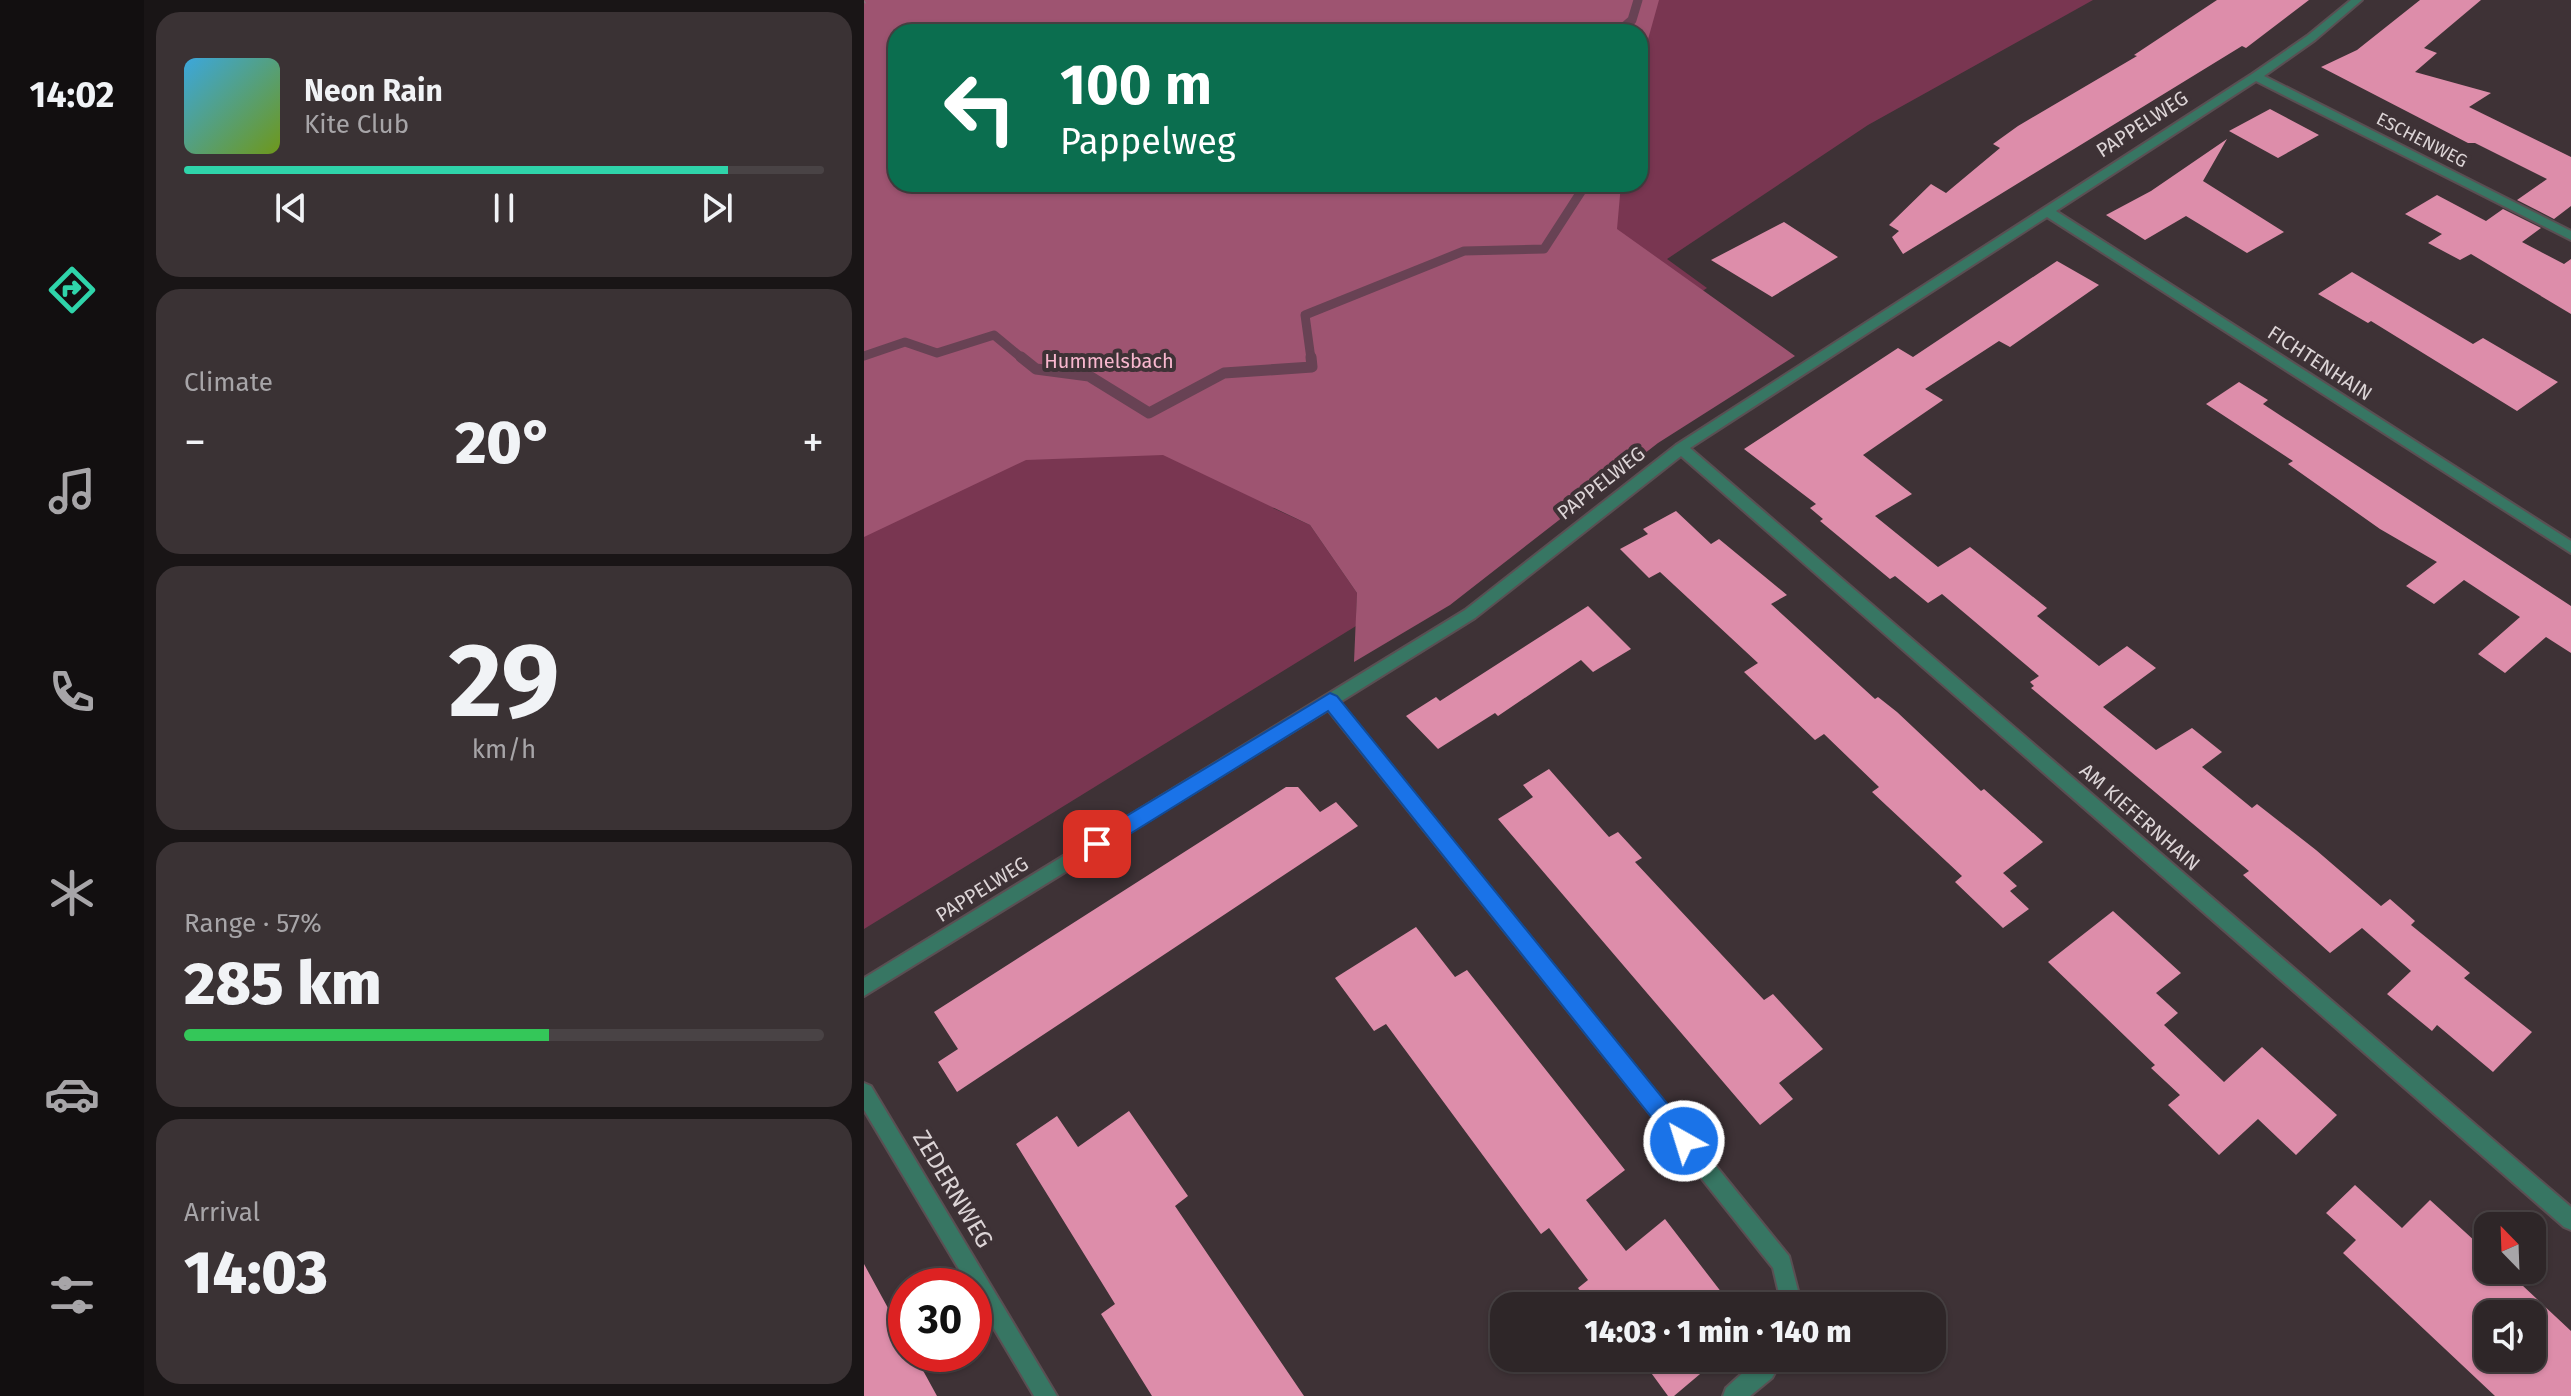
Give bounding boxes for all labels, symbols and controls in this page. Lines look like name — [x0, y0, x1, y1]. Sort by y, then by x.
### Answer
text: 100 m — [1060, 52, 1212, 119]
icon: left — [928, 56, 1032, 160]
text: 14:02 — [30, 73, 114, 117]
text: Neon Rain — [304, 73, 443, 109]
street label: PAPPELWEG — [2092, 85, 2192, 163]
street label: ESCHENWEG — [2373, 108, 2471, 172]
text: Kite Club — [304, 109, 409, 140]
text: Pappelweg — [1060, 120, 1236, 164]
icon: previous — [269, 186, 313, 230]
icon: pause — [482, 186, 526, 230]
icon: next — [695, 186, 739, 230]
icon: directions — [44, 262, 100, 318]
street label: FICHTENHAIN — [2263, 320, 2377, 406]
park label: Hummelsbach — [1044, 349, 1174, 373]
text: Climate — [184, 367, 273, 398]
text: 20° — [455, 407, 553, 479]
text: − — [184, 416, 206, 469]
text: + — [802, 416, 824, 469]
street label: PAPPELWEG — [1552, 441, 1650, 525]
icon: music — [44, 463, 100, 519]
text: 29 — [449, 619, 559, 744]
icon: phone — [44, 664, 100, 720]
text: km/h — [472, 734, 536, 765]
street label: AM KIEFERNHAIN — [2075, 758, 2205, 876]
pin — [1063, 810, 1131, 878]
icon: arrive — [1075, 822, 1119, 866]
street label: PAPPELWEG — [931, 851, 1033, 927]
icon: climate — [44, 865, 100, 921]
text: Range · 57% — [184, 908, 322, 939]
text: 285 km — [184, 948, 382, 1020]
icon: car — [44, 1066, 100, 1122]
position arrow — [1642, 1099, 1726, 1183]
street label: ZEDERNWEG — [907, 1125, 999, 1253]
text: Arrival — [184, 1197, 260, 1228]
north arrow — [2474, 1212, 2546, 1284]
map controls — [2474, 1212, 2546, 1372]
text: 14:03 — [184, 1237, 328, 1309]
icon: filters — [44, 1267, 100, 1323]
speed limit sign: 30 — [888, 1268, 992, 1372]
button: sound — [2474, 1300, 2546, 1372]
text: 14:03 · 1 min · 140 m — [1585, 1314, 1852, 1350]

